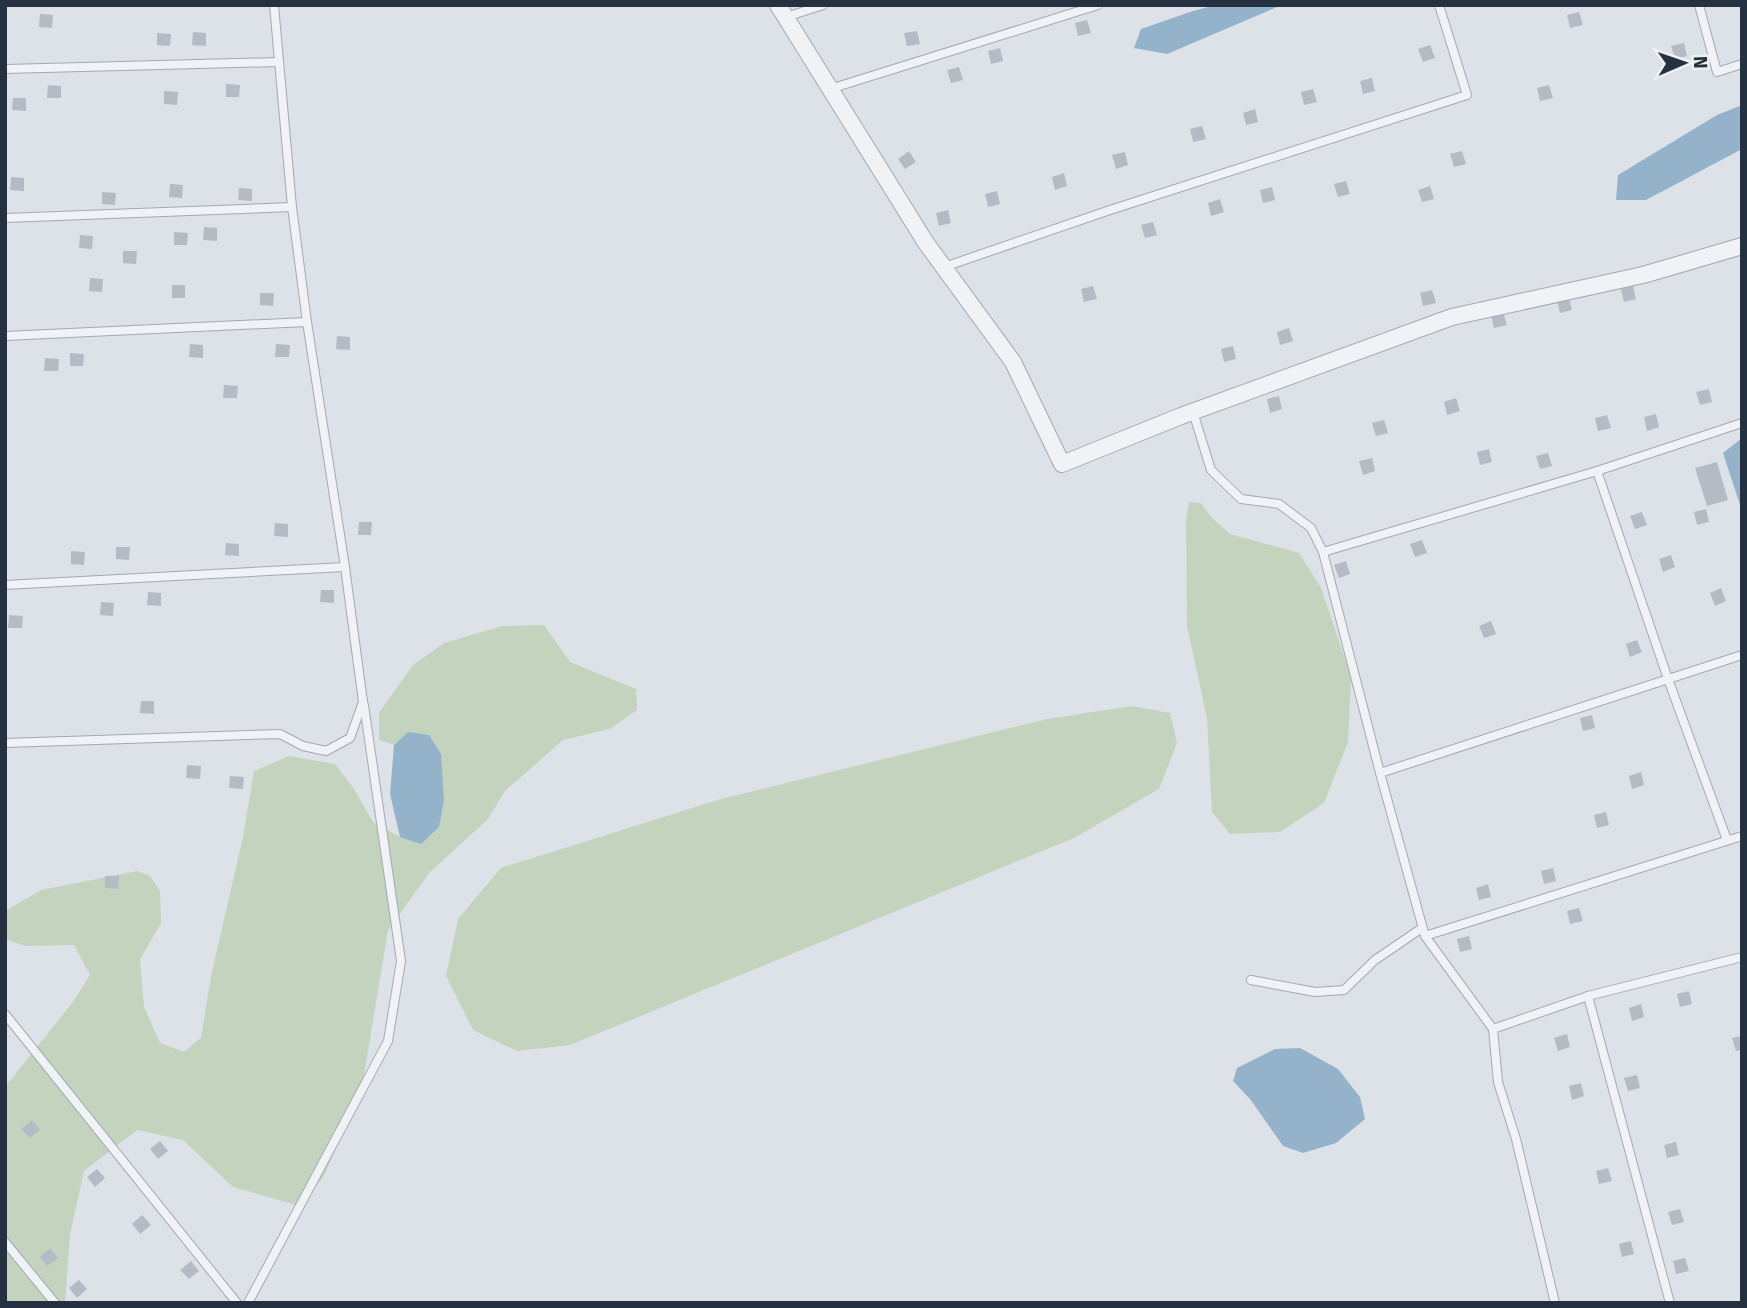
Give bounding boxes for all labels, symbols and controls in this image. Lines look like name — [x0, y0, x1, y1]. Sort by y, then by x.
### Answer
north arrow — [1649, 28, 1719, 98]
text: N — [1689, 56, 1712, 69]

